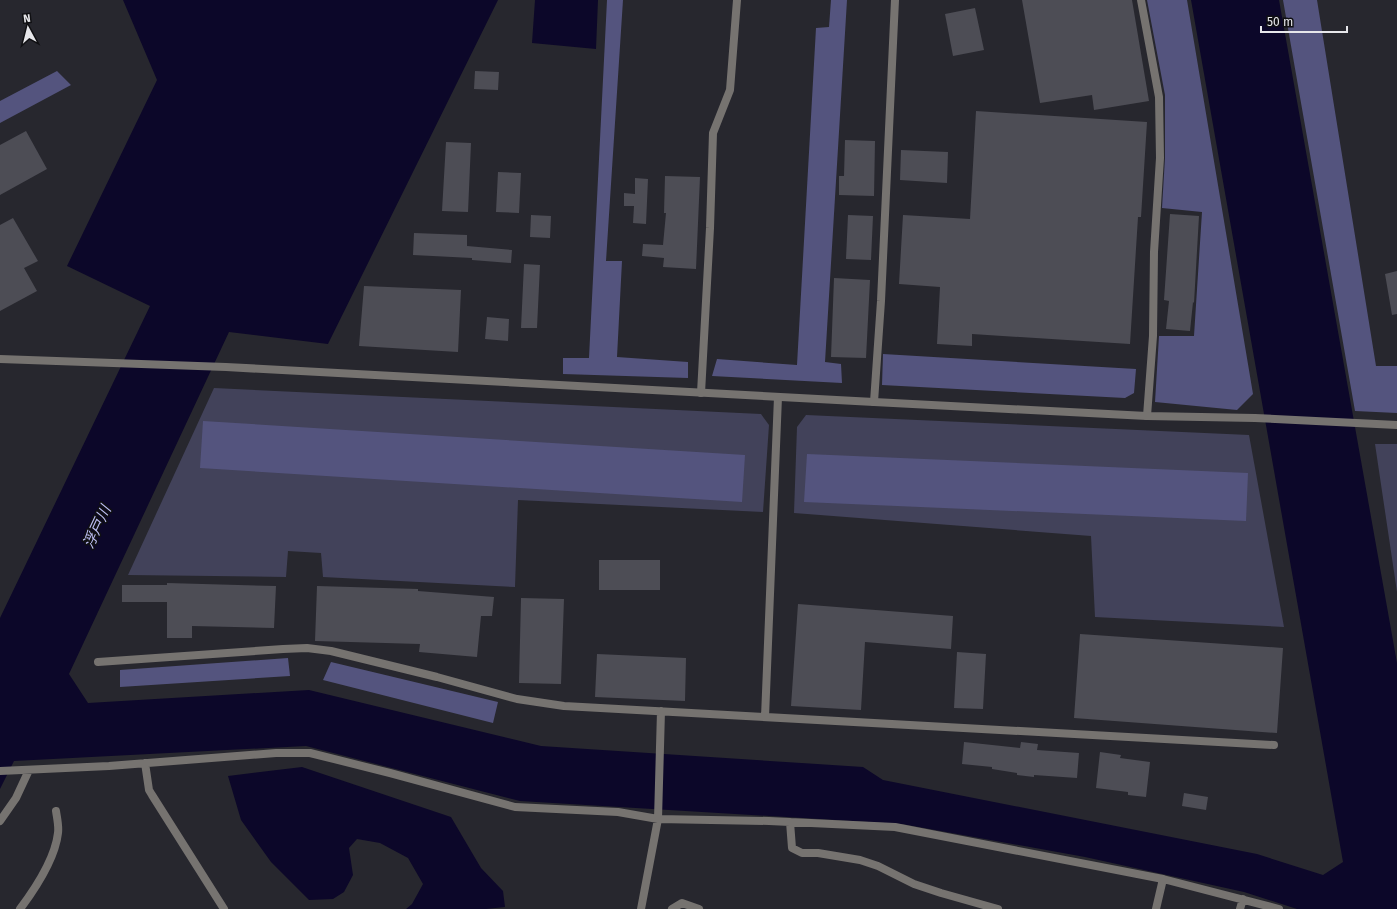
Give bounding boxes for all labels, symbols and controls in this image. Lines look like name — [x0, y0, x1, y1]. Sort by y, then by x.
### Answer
north arrow — [8, 8, 48, 48]
scale bar — [1261, 8, 1347, 34]
text: N — [22, 12, 31, 25]
text: 50 m — [1267, 15, 1293, 29]
water label: 浮戸川 — [79, 501, 116, 551]

